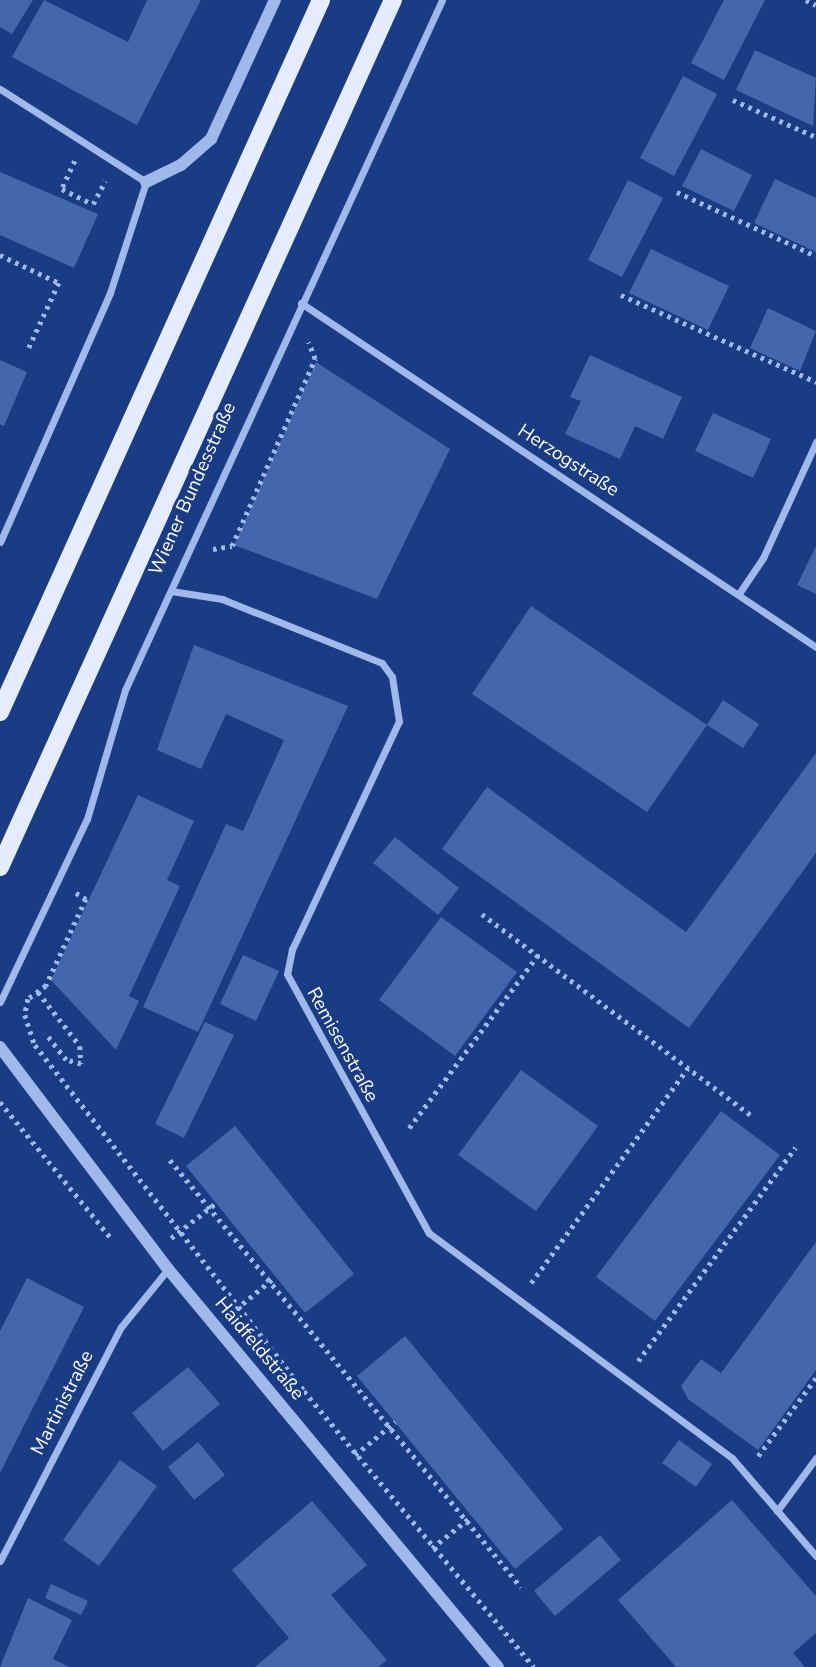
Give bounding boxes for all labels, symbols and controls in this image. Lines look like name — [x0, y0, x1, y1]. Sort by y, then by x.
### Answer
street label: Wiener Bundesstraße — [145, 399, 241, 579]
street label: Herzogstraße — [513, 420, 623, 502]
street label: Remisenstraße — [301, 984, 383, 1106]
street label: Haidfeldstraße — [209, 1293, 309, 1405]
street label: Martinistraße — [27, 1347, 99, 1459]

